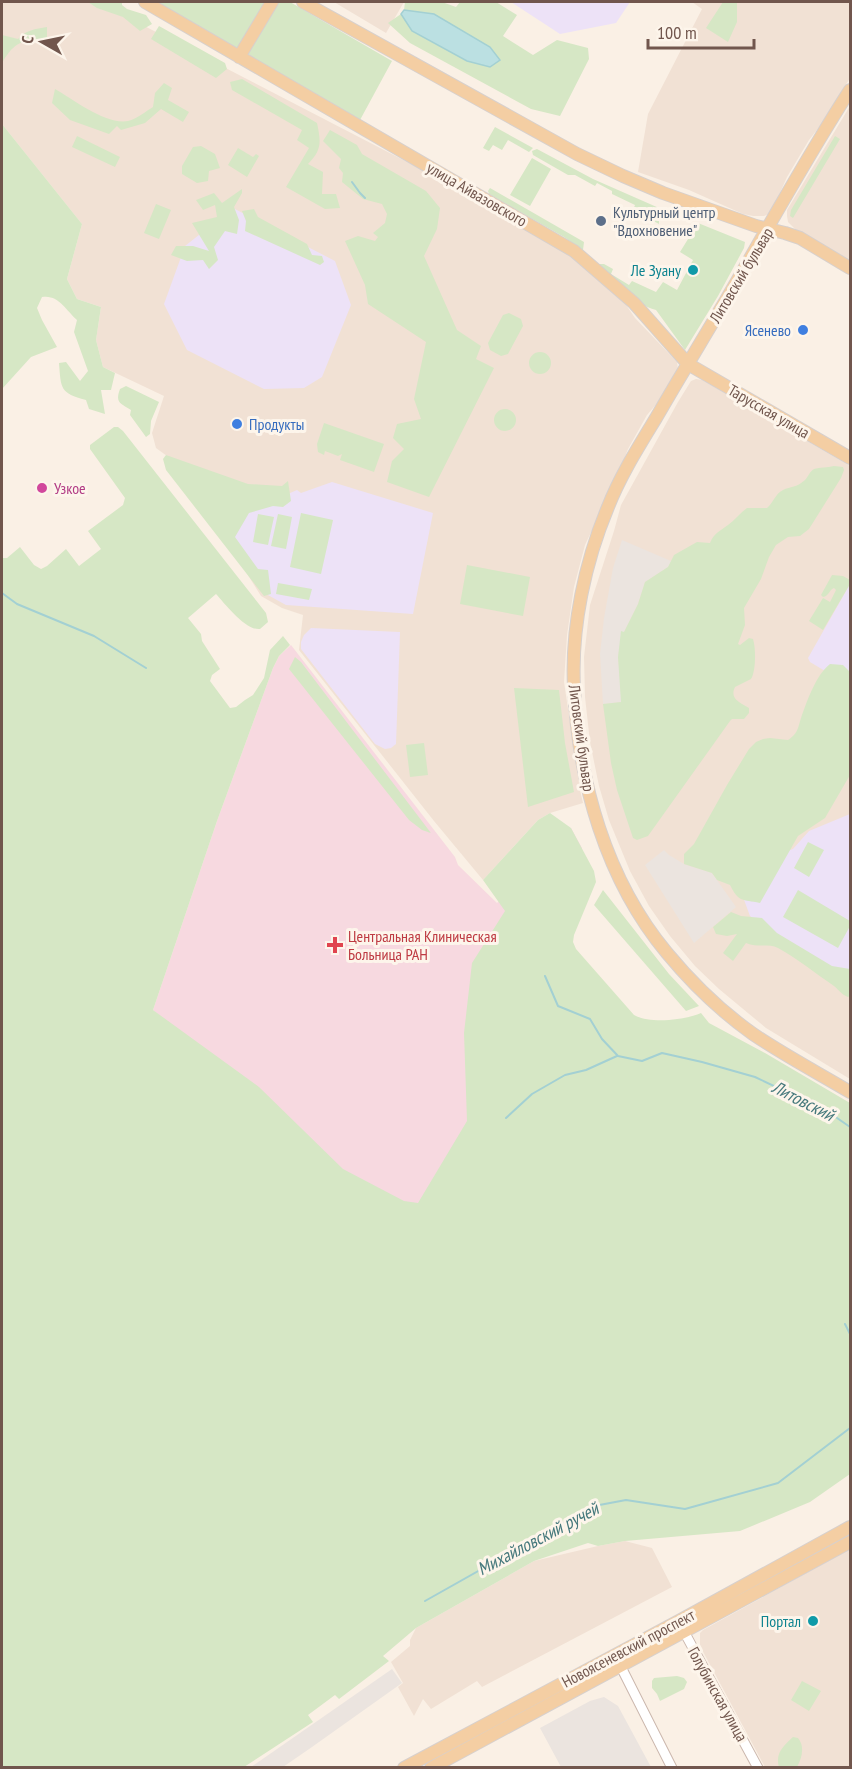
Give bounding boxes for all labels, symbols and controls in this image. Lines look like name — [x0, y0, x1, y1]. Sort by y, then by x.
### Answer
north arrow — [12, 12, 72, 72]
scale bar — [648, 12, 754, 50]
text: 100 m — [657, 21, 697, 44]
text: С — [17, 34, 38, 45]
street label: улица Айвазовского — [423, 157, 531, 231]
place label: Культурный центр "Вдохновение" — [613, 202, 715, 240]
marker: Культурный центр "Вдохновение" — [594, 214, 608, 228]
street label: Литовский бульвар — [704, 224, 777, 327]
place label: Ле Зуану — [630, 260, 681, 280]
marker: Ле Зуану — [686, 263, 700, 277]
place label: Ясенево — [745, 320, 791, 340]
marker: Ясенево — [796, 323, 810, 337]
street label: Тарусская улица — [725, 380, 813, 442]
place label: Продукты — [249, 414, 304, 434]
marker: Продукты — [230, 417, 244, 431]
place label: Узкое — [54, 478, 86, 498]
marker: Узкое — [35, 481, 49, 495]
street label: Литовский бульвар — [564, 682, 599, 793]
place label: Центральная Клиническая Больница РАН — [348, 926, 497, 964]
marker: Центральная Клиническая Больница РАН — [326, 936, 344, 954]
water label: Литовский — [767, 1075, 840, 1127]
water label: Михайловский ручей — [473, 1496, 604, 1580]
street label: Новоясеневский проспект — [558, 1604, 699, 1691]
place label: Портал — [761, 1611, 801, 1631]
marker: Портал — [806, 1614, 820, 1628]
street label: Голубинская улица — [684, 1643, 752, 1745]

